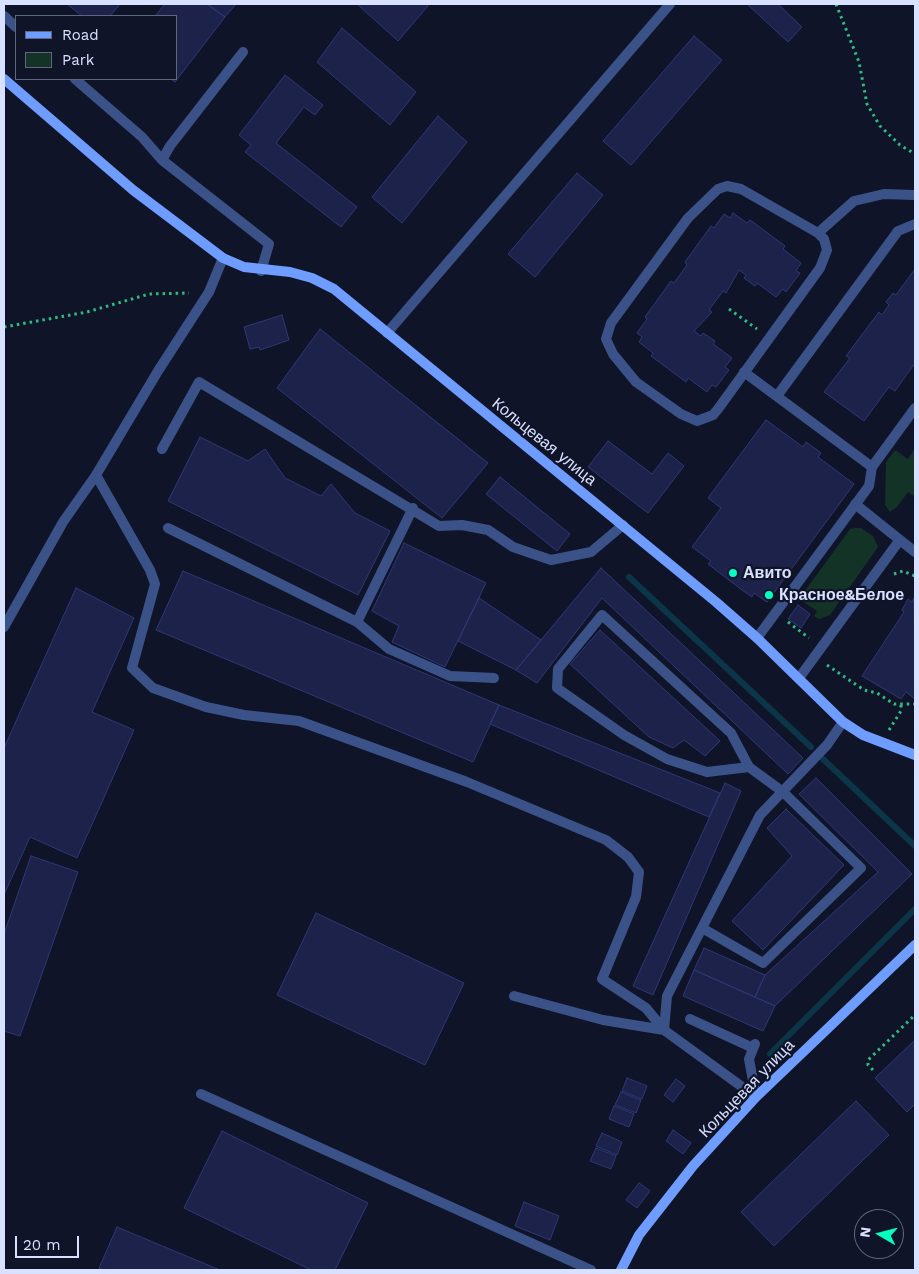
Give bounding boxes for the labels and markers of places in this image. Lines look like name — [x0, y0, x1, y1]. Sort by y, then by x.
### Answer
place label: Авито — [743, 563, 792, 583]
marker: Авито — [727, 567, 739, 579]
place label: Красное&Белое — [779, 585, 904, 605]
marker: Красное&Белое — [763, 589, 775, 601]

